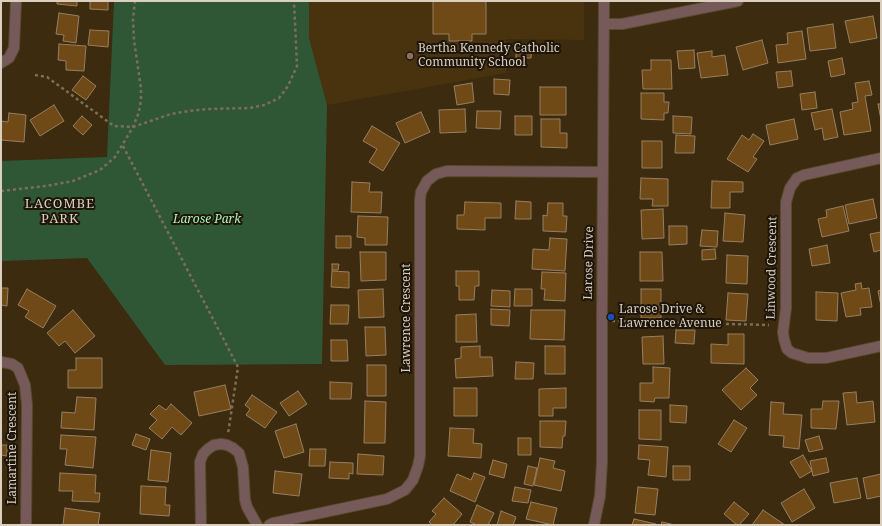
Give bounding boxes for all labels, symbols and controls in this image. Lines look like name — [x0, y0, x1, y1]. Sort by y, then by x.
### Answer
place label: Bertha Kennedy Catholic Community School — [418, 42, 560, 70]
marker: Bertha Kennedy Catholic Community School — [405, 51, 415, 61]
district label: LACOMBE PARK — [25, 196, 95, 227]
park label: Larose Park — [173, 213, 241, 227]
street label: Linwood Crescent — [764, 216, 780, 320]
street label: Larose Drive — [581, 226, 597, 300]
street label: Lawrence Crescent — [400, 264, 414, 372]
place label: Larose Drive & Lawrence Avenue — [619, 303, 722, 331]
marker: Larose Drive & Lawrence Avenue — [606, 312, 616, 322]
street label: Lamartine Crescent — [6, 392, 20, 504]

